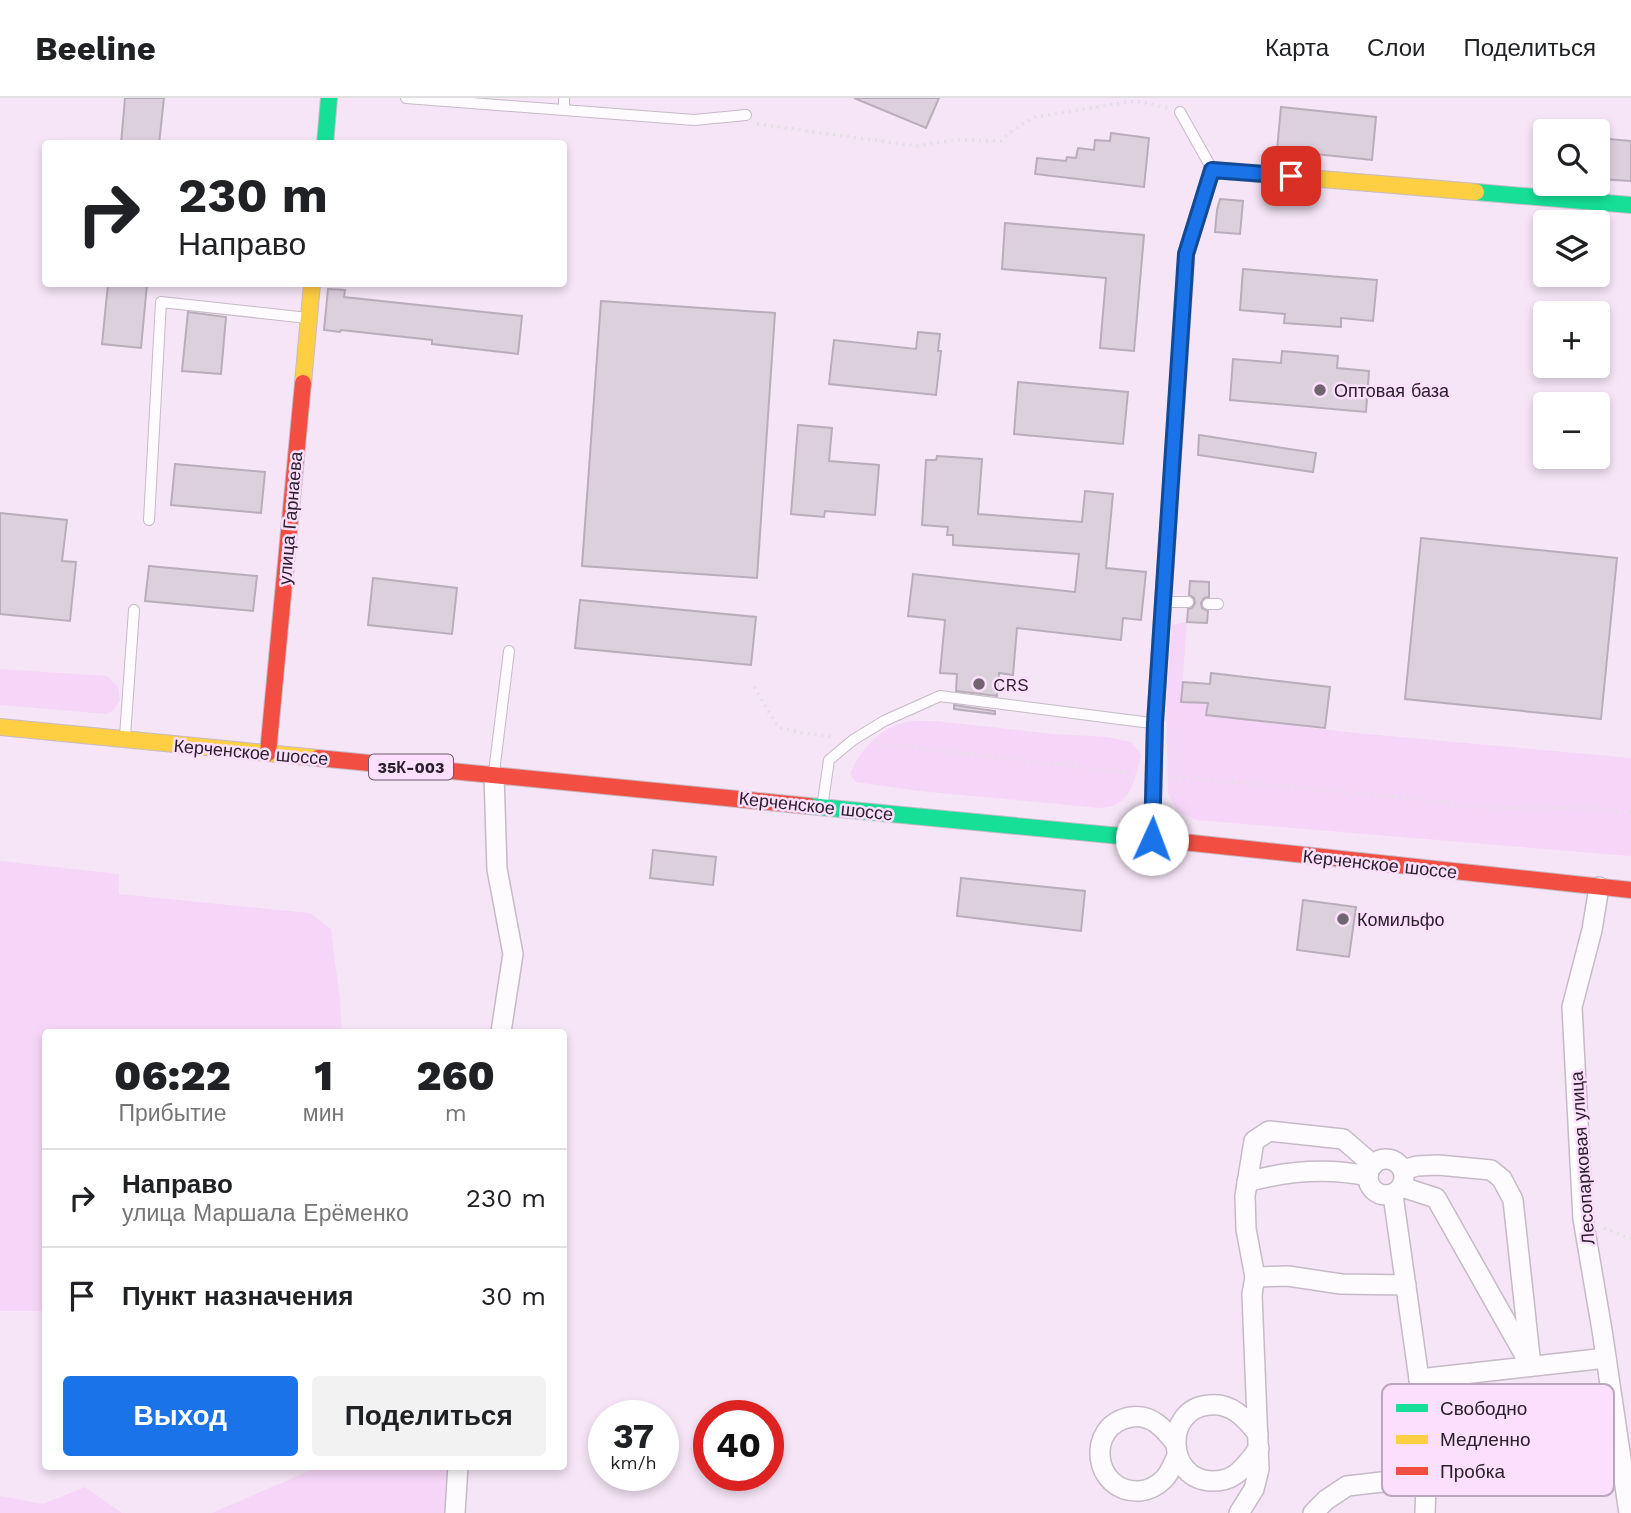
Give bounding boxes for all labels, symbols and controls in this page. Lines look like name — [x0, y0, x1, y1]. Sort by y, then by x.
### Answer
text: Beeline — [35, 29, 156, 68]
text: Карта — [1265, 34, 1329, 62]
text: Слои — [1367, 34, 1425, 62]
text: Поделиться — [1463, 34, 1596, 62]
map controls — [1533, 119, 1610, 469]
button: search — [1533, 119, 1610, 196]
pin — [1261, 146, 1321, 206]
icon: arrive — [1272, 157, 1310, 195]
text: 230 m — [178, 166, 328, 224]
icon: right — [63, 168, 154, 259]
button: layers — [1533, 210, 1610, 287]
text: Направо — [178, 225, 306, 263]
button: + — [1533, 301, 1610, 378]
place label: Оптовая база — [1334, 380, 1450, 401]
marker: Оптовая база — [1312, 382, 1328, 398]
button: − — [1533, 392, 1610, 469]
street label: улица Гарнаева — [274, 450, 306, 586]
place label: CRS — [993, 674, 1029, 695]
marker: CRS — [971, 676, 987, 692]
street label: Керченское шоссе — [173, 735, 329, 769]
road number: 35К-003 — [369, 754, 453, 780]
street label: Керченское шоссе — [738, 787, 894, 825]
position arrow — [1115, 802, 1189, 876]
street label: Керченское шоссе — [1302, 845, 1458, 883]
place label: Комильфо — [1357, 909, 1445, 930]
marker: Комильфо — [1335, 911, 1351, 927]
text: 06:22 — [114, 1051, 231, 1100]
text: 1 — [314, 1051, 333, 1100]
text: 260 — [416, 1051, 495, 1100]
street label: Лесопарковая улица — [1565, 1070, 1599, 1245]
text: Прибытие — [118, 1100, 226, 1127]
text: мин — [303, 1100, 344, 1127]
text: m — [445, 1100, 467, 1127]
text: Направо — [122, 1169, 233, 1199]
icon: right — [63, 1179, 101, 1217]
text: 230 m — [466, 1183, 546, 1213]
text: улица Маршала Ерёменко — [122, 1200, 409, 1227]
icon: arrive — [63, 1277, 101, 1315]
text: Пункт назначения — [122, 1281, 353, 1311]
text: 30 m — [481, 1281, 546, 1311]
button: Выход — [63, 1376, 298, 1456]
button: Поделиться — [312, 1376, 546, 1456]
legend — [1382, 1384, 1614, 1496]
text: Свободно — [1440, 1397, 1527, 1420]
speed limit sign: 40 — [693, 1400, 784, 1491]
text: 37 — [613, 1415, 654, 1457]
text: Медленно — [1440, 1428, 1530, 1451]
text: km/h — [610, 1452, 657, 1473]
text: Пробка — [1440, 1460, 1505, 1483]

